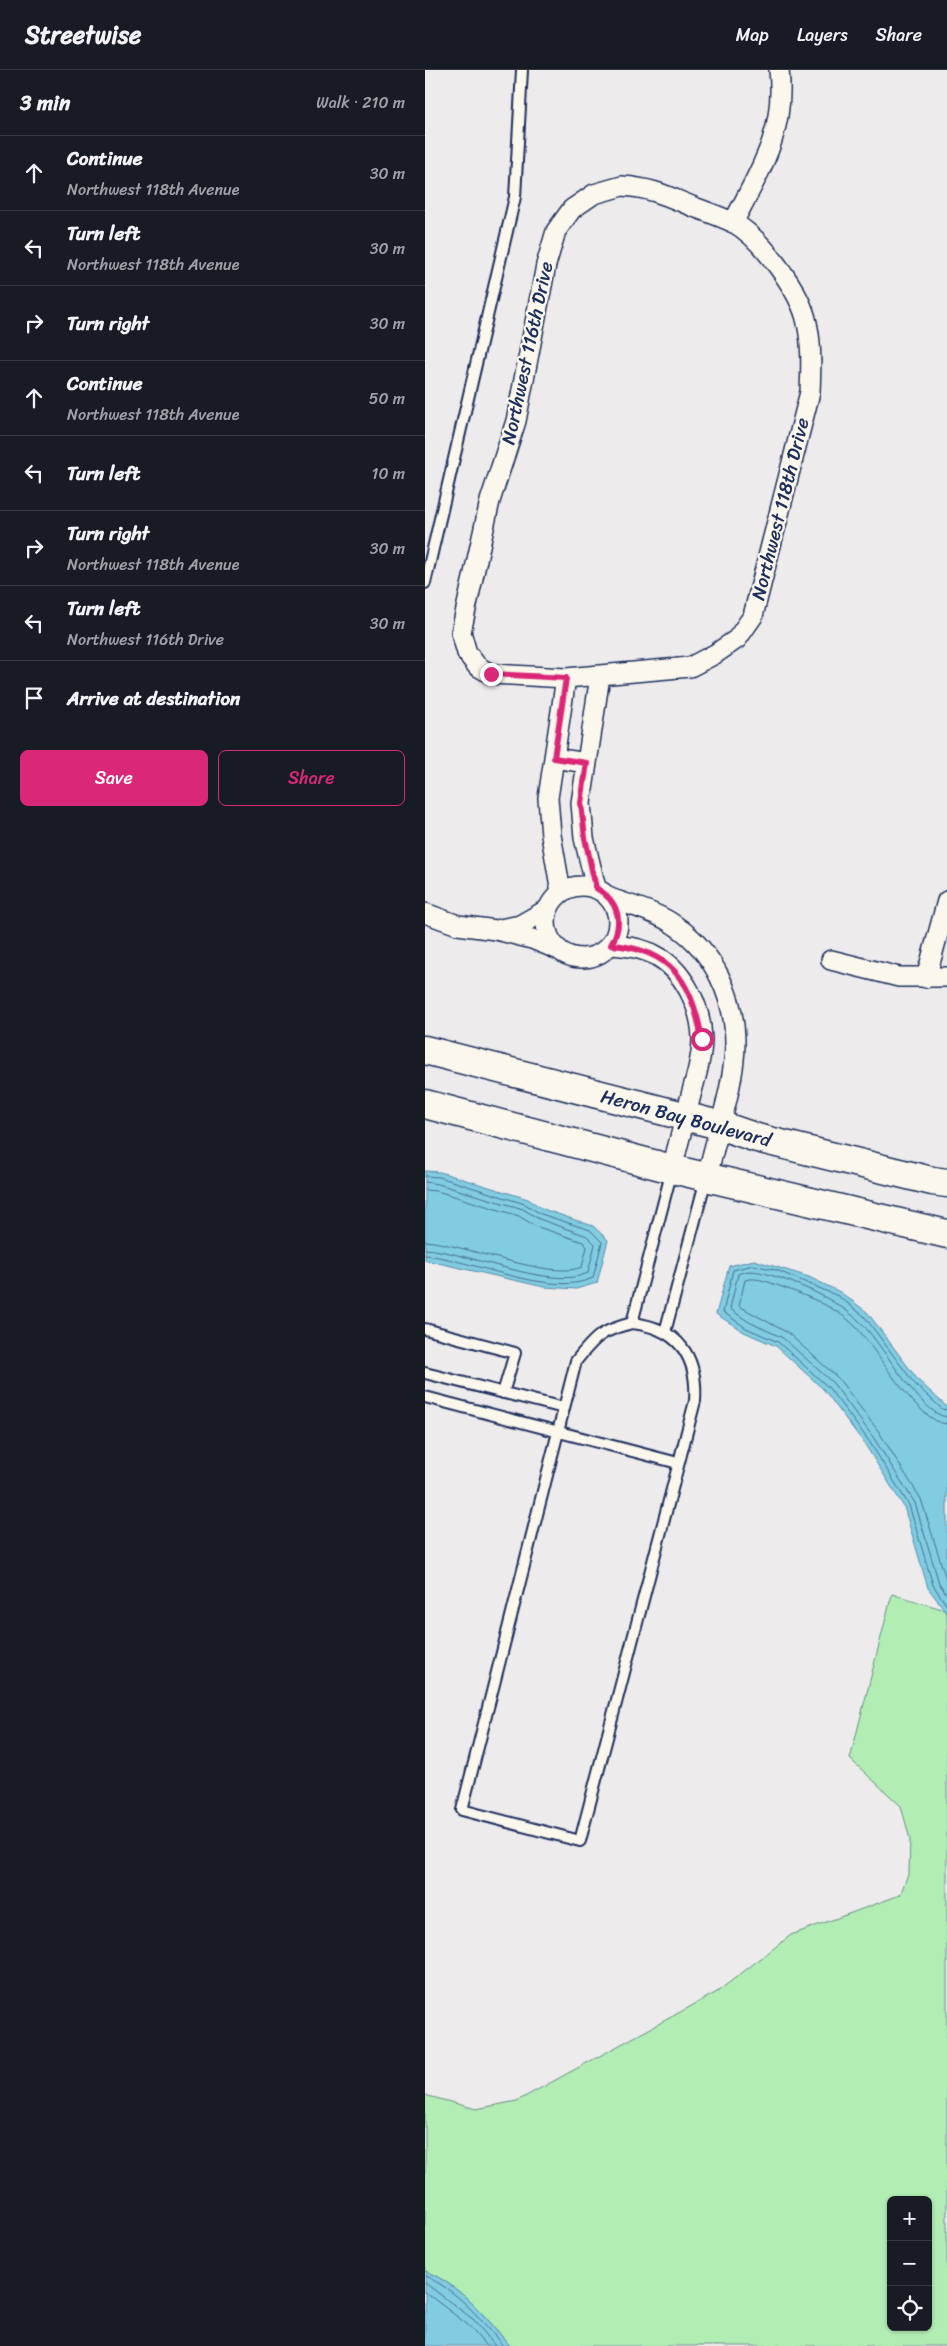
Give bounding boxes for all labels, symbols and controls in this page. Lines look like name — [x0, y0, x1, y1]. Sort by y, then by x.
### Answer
text: Streetwise — [25, 14, 141, 56]
text: Map — [736, 19, 769, 51]
text: Layers — [797, 19, 848, 51]
text: Share — [876, 19, 922, 51]
text: 3 min — [20, 84, 70, 122]
text: Walk · 210 m — [316, 88, 405, 117]
text: Continue — [67, 142, 143, 175]
icon: ahead — [20, 159, 48, 187]
text: 30 m — [370, 159, 405, 188]
text: Northwest 118th Avenue — [67, 175, 239, 204]
text: Turn left — [67, 217, 140, 250]
icon: left — [20, 234, 48, 262]
text: 30 m — [370, 234, 405, 263]
text: Northwest 118th Avenue — [67, 250, 239, 279]
street label: Northwest 116th Drive — [491, 258, 563, 448]
text: Turn right — [67, 307, 149, 340]
icon: right — [20, 309, 48, 337]
text: 30 m — [370, 309, 405, 338]
text: Continue — [67, 367, 143, 400]
icon: ahead — [20, 384, 48, 412]
text: 50 m — [369, 384, 405, 413]
text: Northwest 118th Avenue — [67, 400, 239, 429]
street label: Northwest 118th Drive — [741, 414, 819, 604]
text: Turn left — [67, 457, 140, 490]
icon: left — [20, 459, 48, 487]
text: 10 m — [372, 459, 405, 488]
text: Turn right — [67, 517, 149, 550]
icon: right — [20, 534, 48, 562]
text: 30 m — [370, 534, 405, 563]
text: Northwest 118th Avenue — [67, 550, 239, 579]
text: Turn left — [67, 592, 140, 625]
icon: left — [20, 609, 48, 637]
text: 30 m — [370, 609, 405, 638]
text: Northwest 116th Drive — [67, 625, 224, 654]
route end — [480, 663, 503, 686]
text: Arrive at destination — [67, 682, 240, 715]
icon: arrive — [20, 684, 48, 712]
button: Save — [20, 750, 208, 806]
button: Share — [218, 750, 405, 806]
route start — [691, 1028, 714, 1051]
street label: Heron Bay Boulevard — [597, 1079, 777, 1157]
map controls — [887, 2196, 932, 2331]
button: + — [887, 2196, 932, 2241]
button: − — [887, 2241, 932, 2286]
button: locate — [887, 2286, 932, 2331]

